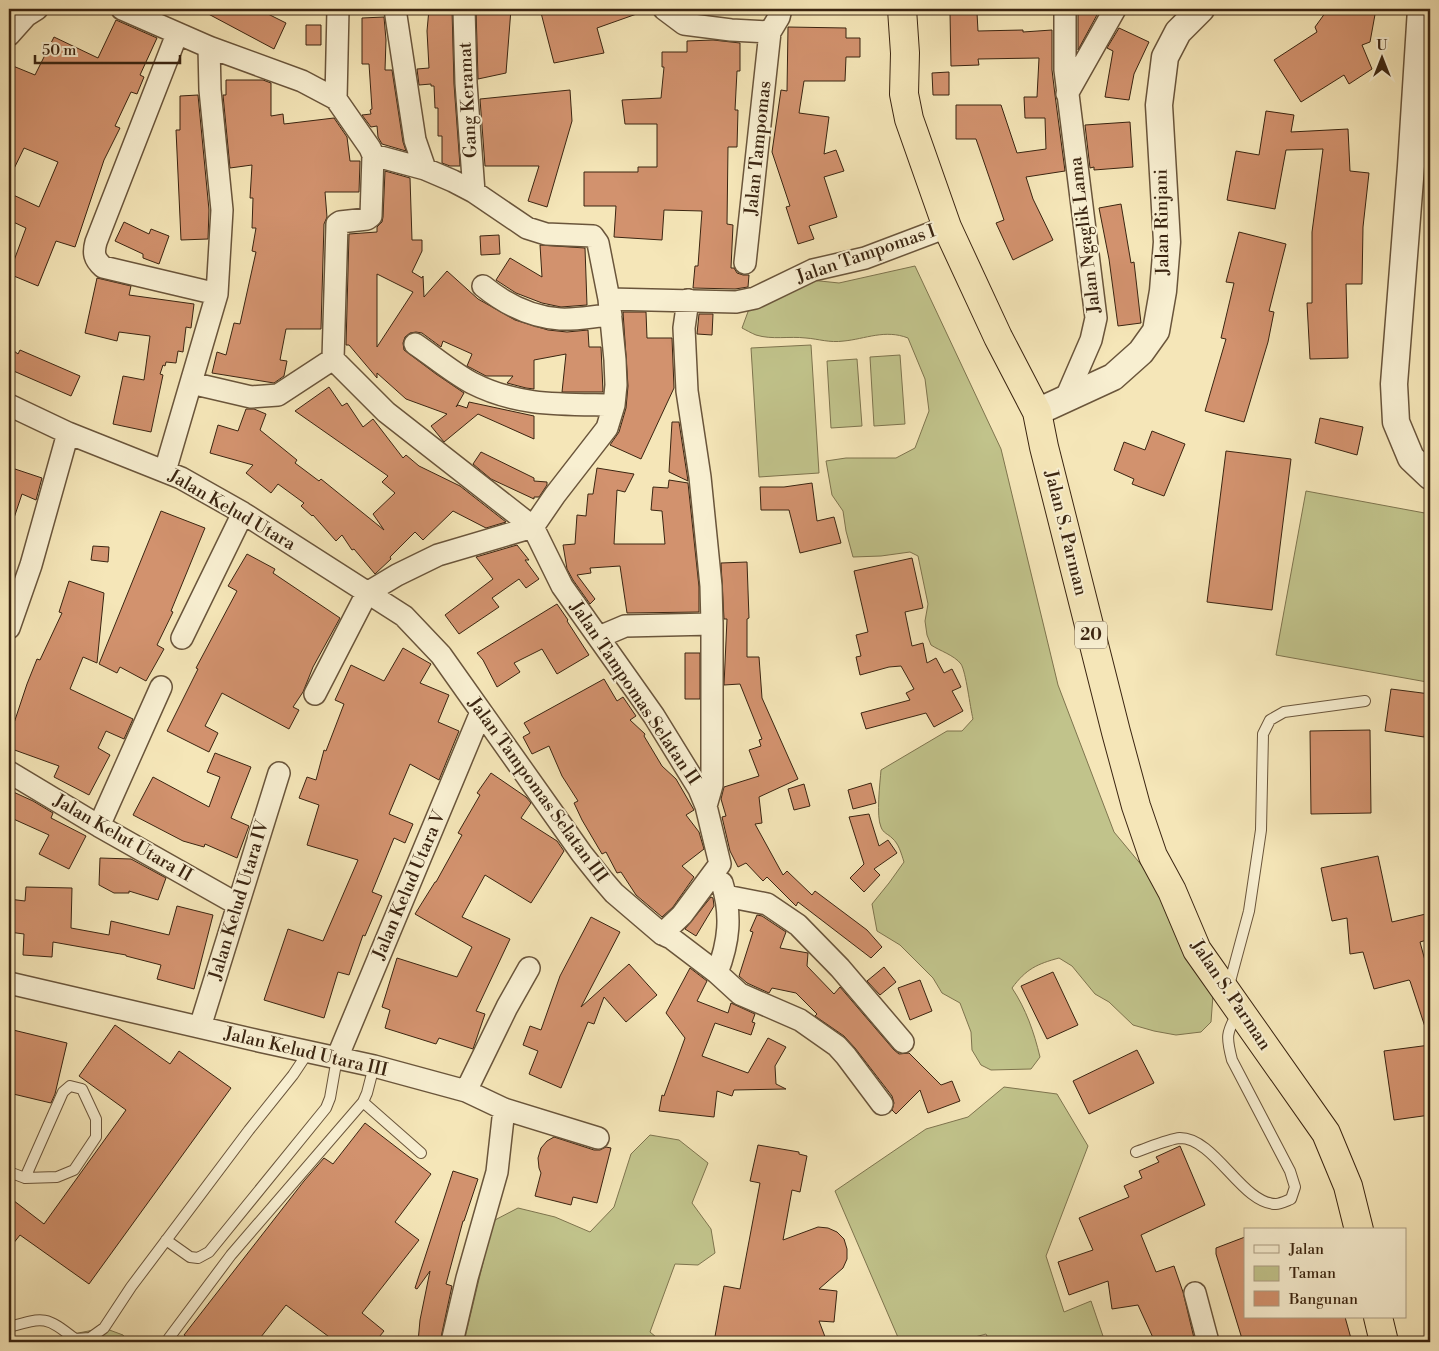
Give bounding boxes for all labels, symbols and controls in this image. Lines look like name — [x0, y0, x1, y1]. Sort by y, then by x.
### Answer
scale bar — [35, 32, 180, 64]
north arrow — [1356, 32, 1406, 82]
text: U — [1377, 37, 1388, 55]
text: 50 m — [42, 41, 76, 60]
street label: Gang Keramat — [453, 41, 483, 159]
street label: Jalan Tampomas — [739, 79, 777, 217]
street label: Jalan Ngaglik Lama — [1064, 155, 1106, 315]
street label: Jalan Rinjani — [1150, 169, 1174, 276]
street label: Jalan Tampomas I — [792, 219, 939, 289]
street label: Jalan Kelud Utara — [164, 464, 300, 556]
street label: Jalan S. Parman — [1039, 467, 1093, 598]
street label: Jalan Tampomas Selatan II — [564, 596, 705, 789]
road number: 20 — [1075, 622, 1107, 648]
street label: Jalan Tampomas Selatan III — [462, 692, 613, 887]
street label: Jalan Kelut Utara II — [49, 788, 197, 887]
street label: Jalan Kelud Utara V — [367, 807, 451, 964]
street label: Jalan Kelud Utara IV — [203, 817, 274, 984]
street label: Jalan S. Parman — [1185, 935, 1277, 1055]
street label: Jalan Kelud Utara III — [221, 1022, 390, 1082]
legend — [1244, 1228, 1406, 1318]
text: Jalan — [1288, 1240, 1324, 1259]
text: Taman — [1289, 1264, 1336, 1283]
text: Bangunan — [1288, 1290, 1358, 1309]

